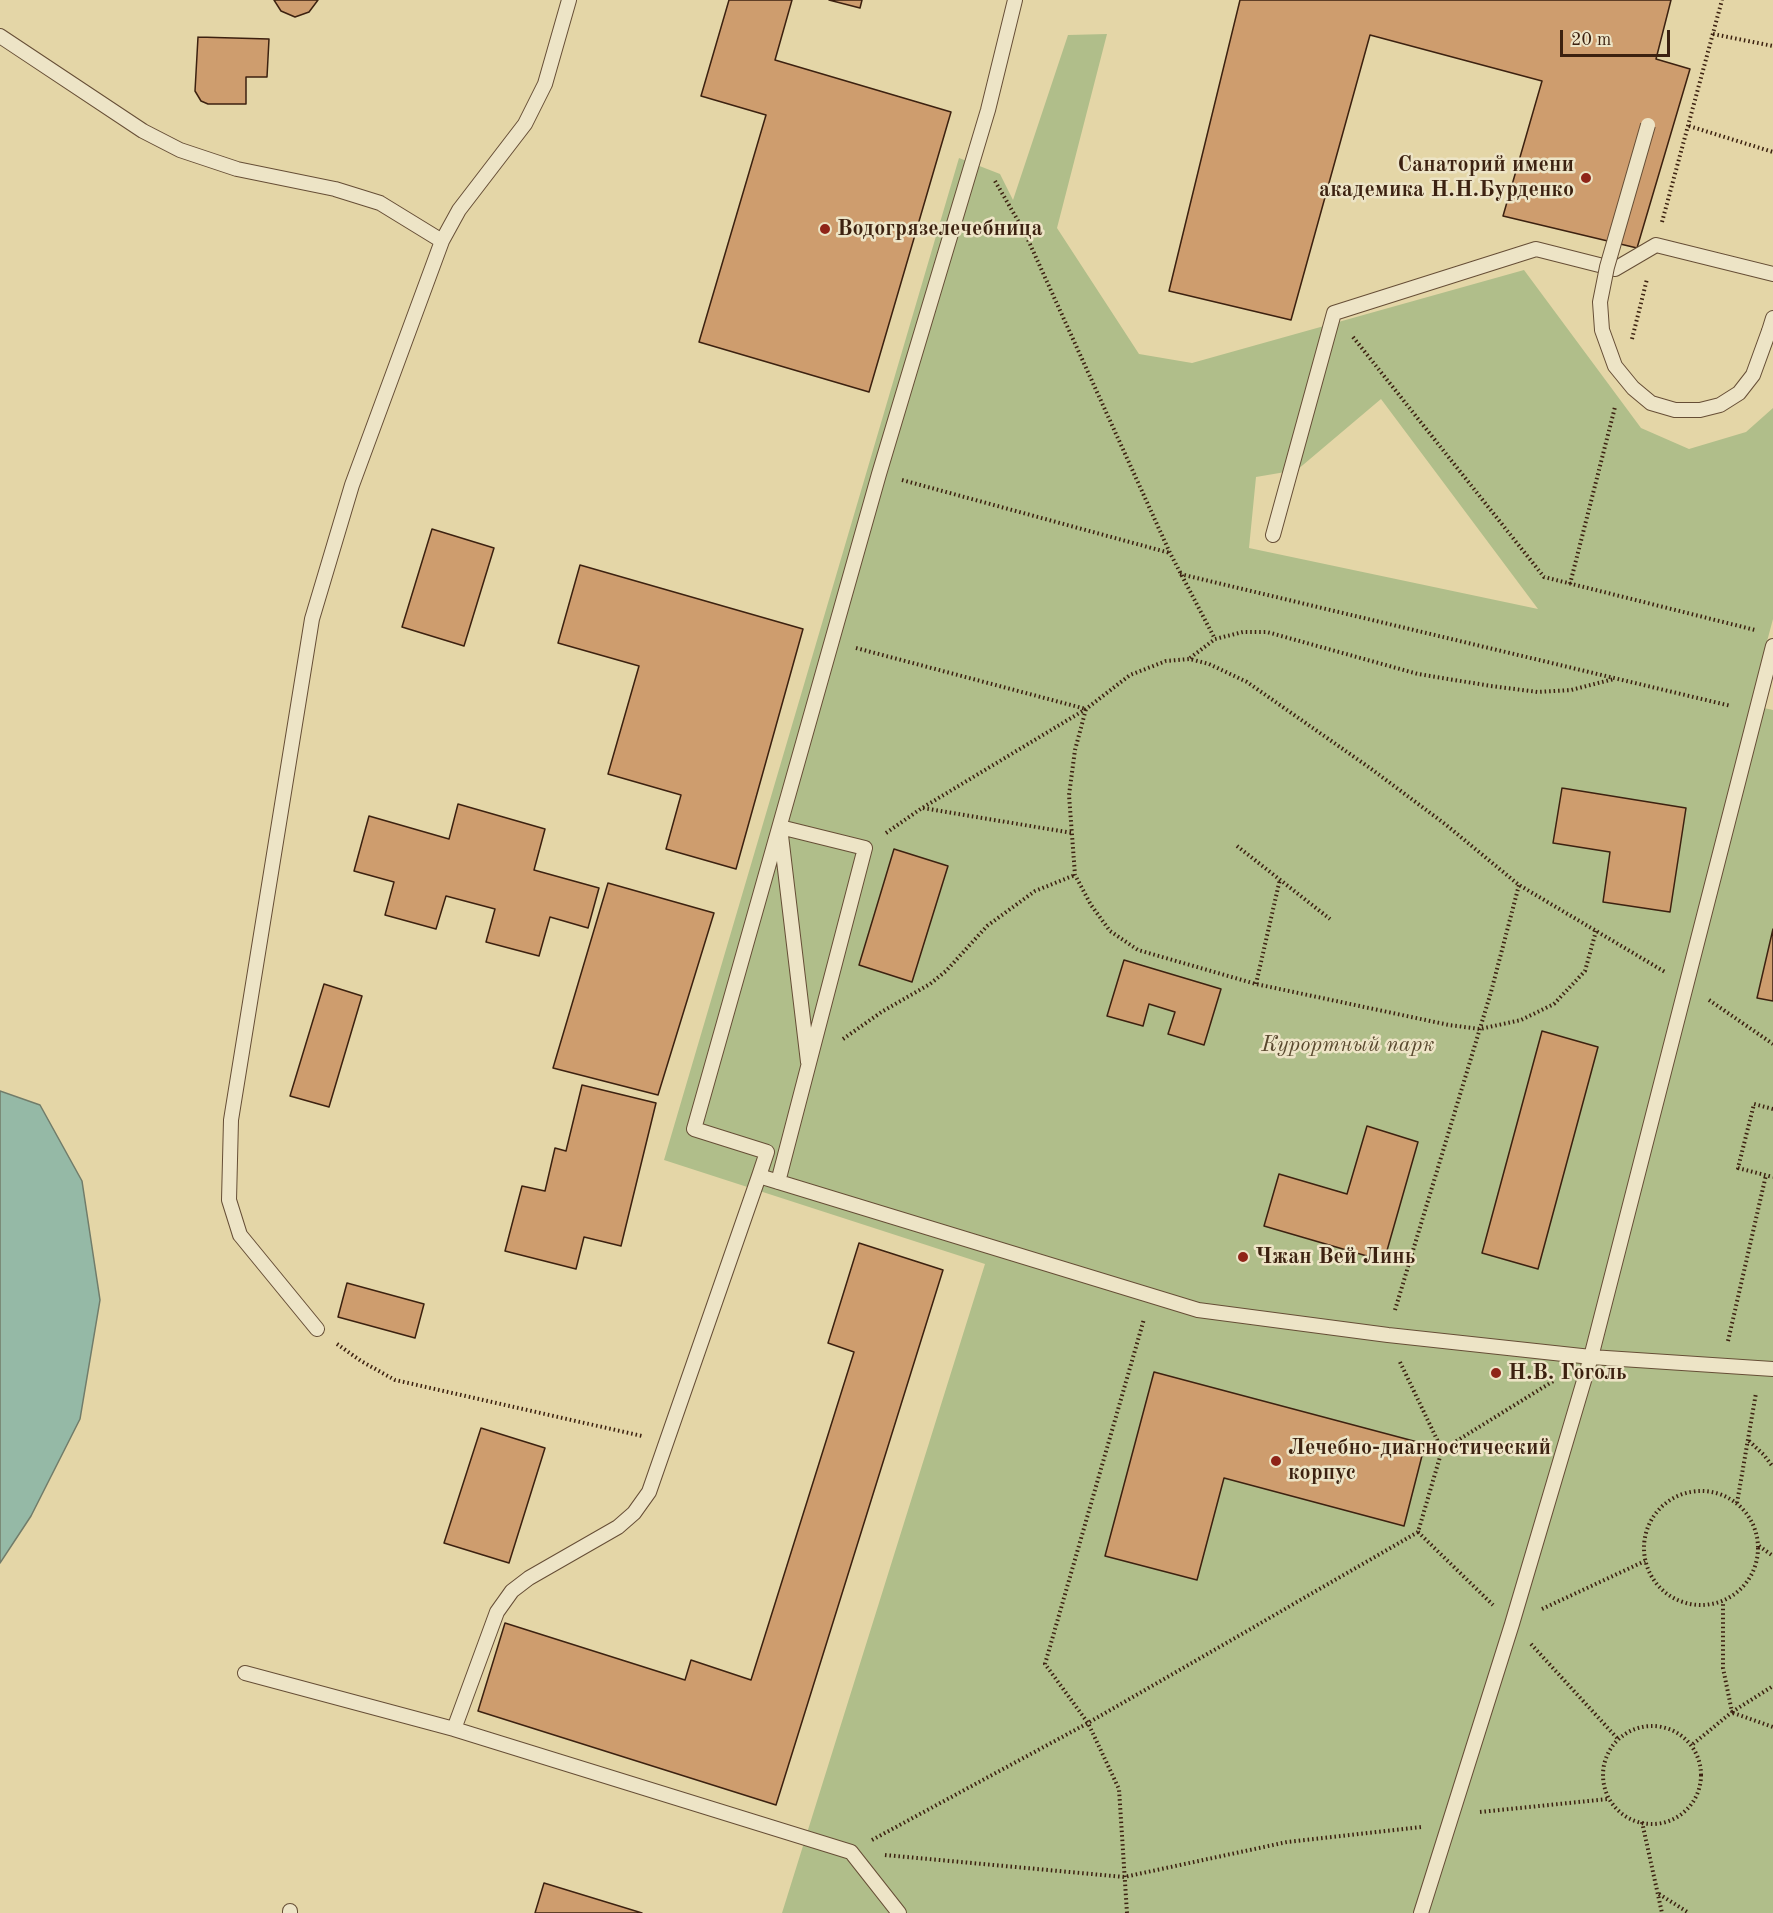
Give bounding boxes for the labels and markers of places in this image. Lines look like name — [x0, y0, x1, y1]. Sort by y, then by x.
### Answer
place label: Санаторий имени академика Н.Н.Бурденко — [1319, 152, 1574, 204]
marker: Санаторий имени академика Н.Н.Бурденко — [1579, 171, 1593, 185]
place label: Водогрязелечебница — [837, 216, 1043, 242]
marker: Водогрязелечебница — [818, 222, 832, 236]
place label: Чжан Вей Линь — [1255, 1244, 1416, 1270]
marker: Чжан Вей Линь — [1236, 1250, 1250, 1264]
place label: Н.В. Гоголь — [1508, 1360, 1627, 1386]
marker: Н.В. Гоголь — [1489, 1366, 1503, 1380]
place label: Лечебно-диагностический корпус — [1288, 1435, 1551, 1486]
marker: Лечебно-диагностический корпус — [1269, 1454, 1283, 1468]

